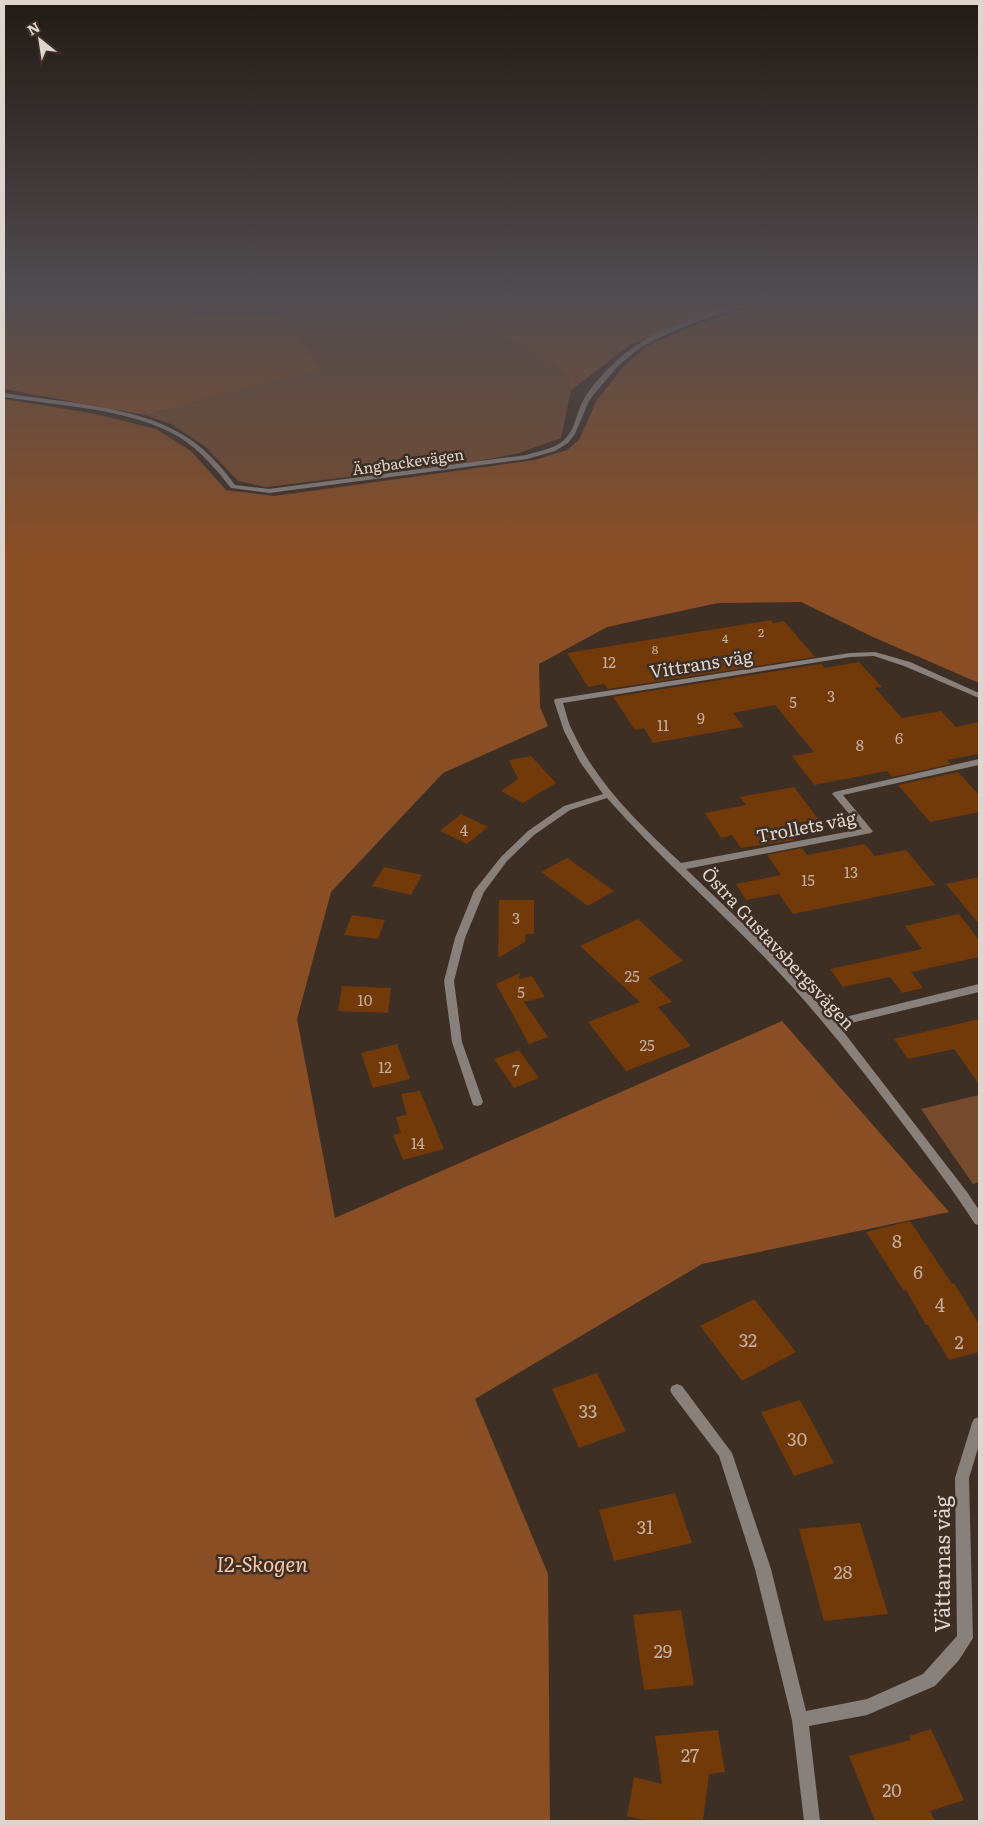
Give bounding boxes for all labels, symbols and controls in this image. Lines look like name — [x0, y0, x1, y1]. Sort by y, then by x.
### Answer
north arrow — [15, 15, 65, 65]
text: N — [23, 16, 43, 39]
street label: Ängbackevägen — [351, 442, 465, 480]
house number: 2 — [758, 623, 764, 641]
house number: 4 — [722, 629, 729, 647]
house number: 8 — [652, 640, 659, 658]
street label: Vittrans väg — [647, 641, 756, 684]
house number: 12 — [602, 650, 616, 673]
house number: 3 — [827, 684, 835, 707]
house number: 5 — [789, 690, 797, 713]
house number: 9 — [697, 706, 705, 729]
house number: 11 — [657, 713, 669, 736]
house number: 6 — [895, 726, 903, 749]
house number: 8 — [856, 733, 864, 756]
street label: Trollets väg — [754, 803, 859, 849]
house number: 4 — [460, 818, 468, 841]
street label: Östra Gustavsbergsvägen — [696, 860, 862, 1036]
house number: 13 — [844, 860, 858, 883]
house number: 15 — [801, 868, 815, 891]
house number: 3 — [512, 906, 520, 929]
house number: 25 — [624, 964, 640, 987]
house number: 5 — [517, 980, 525, 1003]
house number: 10 — [358, 988, 373, 1011]
house number: 25 — [639, 1033, 655, 1056]
house number: 12 — [378, 1055, 392, 1078]
house number: 7 — [512, 1058, 520, 1081]
house number: 14 — [411, 1131, 425, 1154]
house number: 8 — [892, 1227, 902, 1254]
house number: 6 — [913, 1258, 923, 1285]
house number: 4 — [935, 1291, 945, 1318]
house number: 32 — [739, 1326, 757, 1353]
house number: 2 — [954, 1328, 964, 1355]
house number: 33 — [579, 1397, 597, 1424]
house number: 30 — [787, 1425, 807, 1452]
street label: Vättarnas väg — [925, 1495, 956, 1632]
house number: 31 — [636, 1513, 654, 1540]
park label: I2-Skogen — [216, 1547, 308, 1578]
house number: 28 — [833, 1558, 853, 1585]
house number: 29 — [654, 1637, 672, 1664]
house number: 27 — [681, 1741, 699, 1768]
house number: 20 — [882, 1776, 902, 1803]

